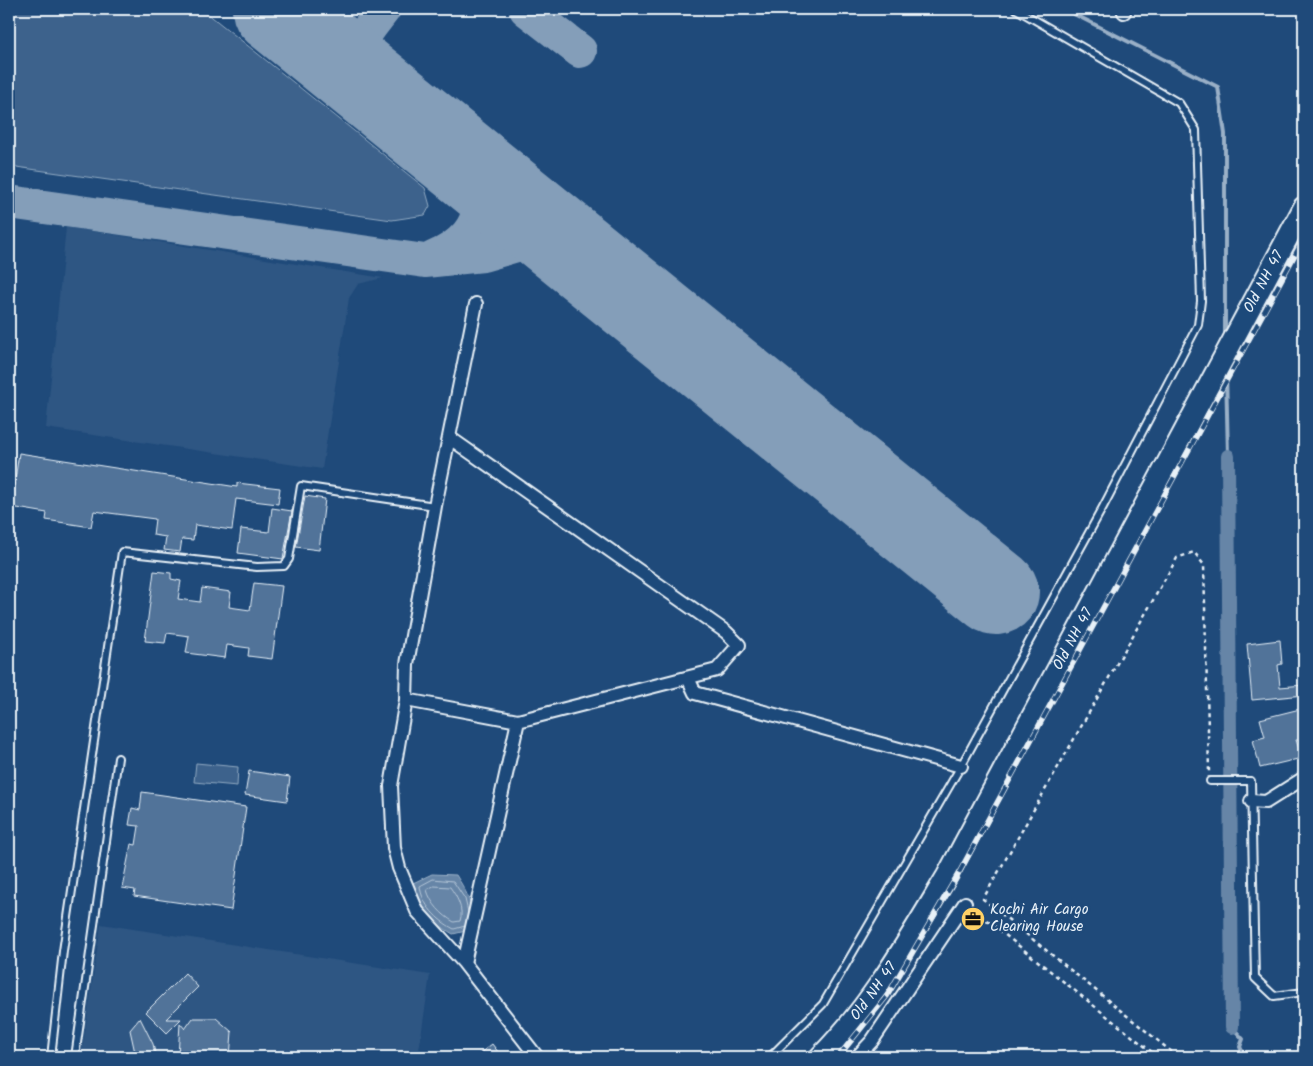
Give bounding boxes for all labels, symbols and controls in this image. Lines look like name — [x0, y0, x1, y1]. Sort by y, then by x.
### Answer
street label: Old NH 47 — [1237, 245, 1291, 318]
street label: Old NH 47 — [1047, 603, 1100, 675]
place label: Kochi Air Cargo Clearing House — [990, 898, 1089, 939]
office icon: Kochi Air Cargo Clearing House — [960, 906, 986, 932]
street label: Old NH 47 — [844, 956, 904, 1026]

